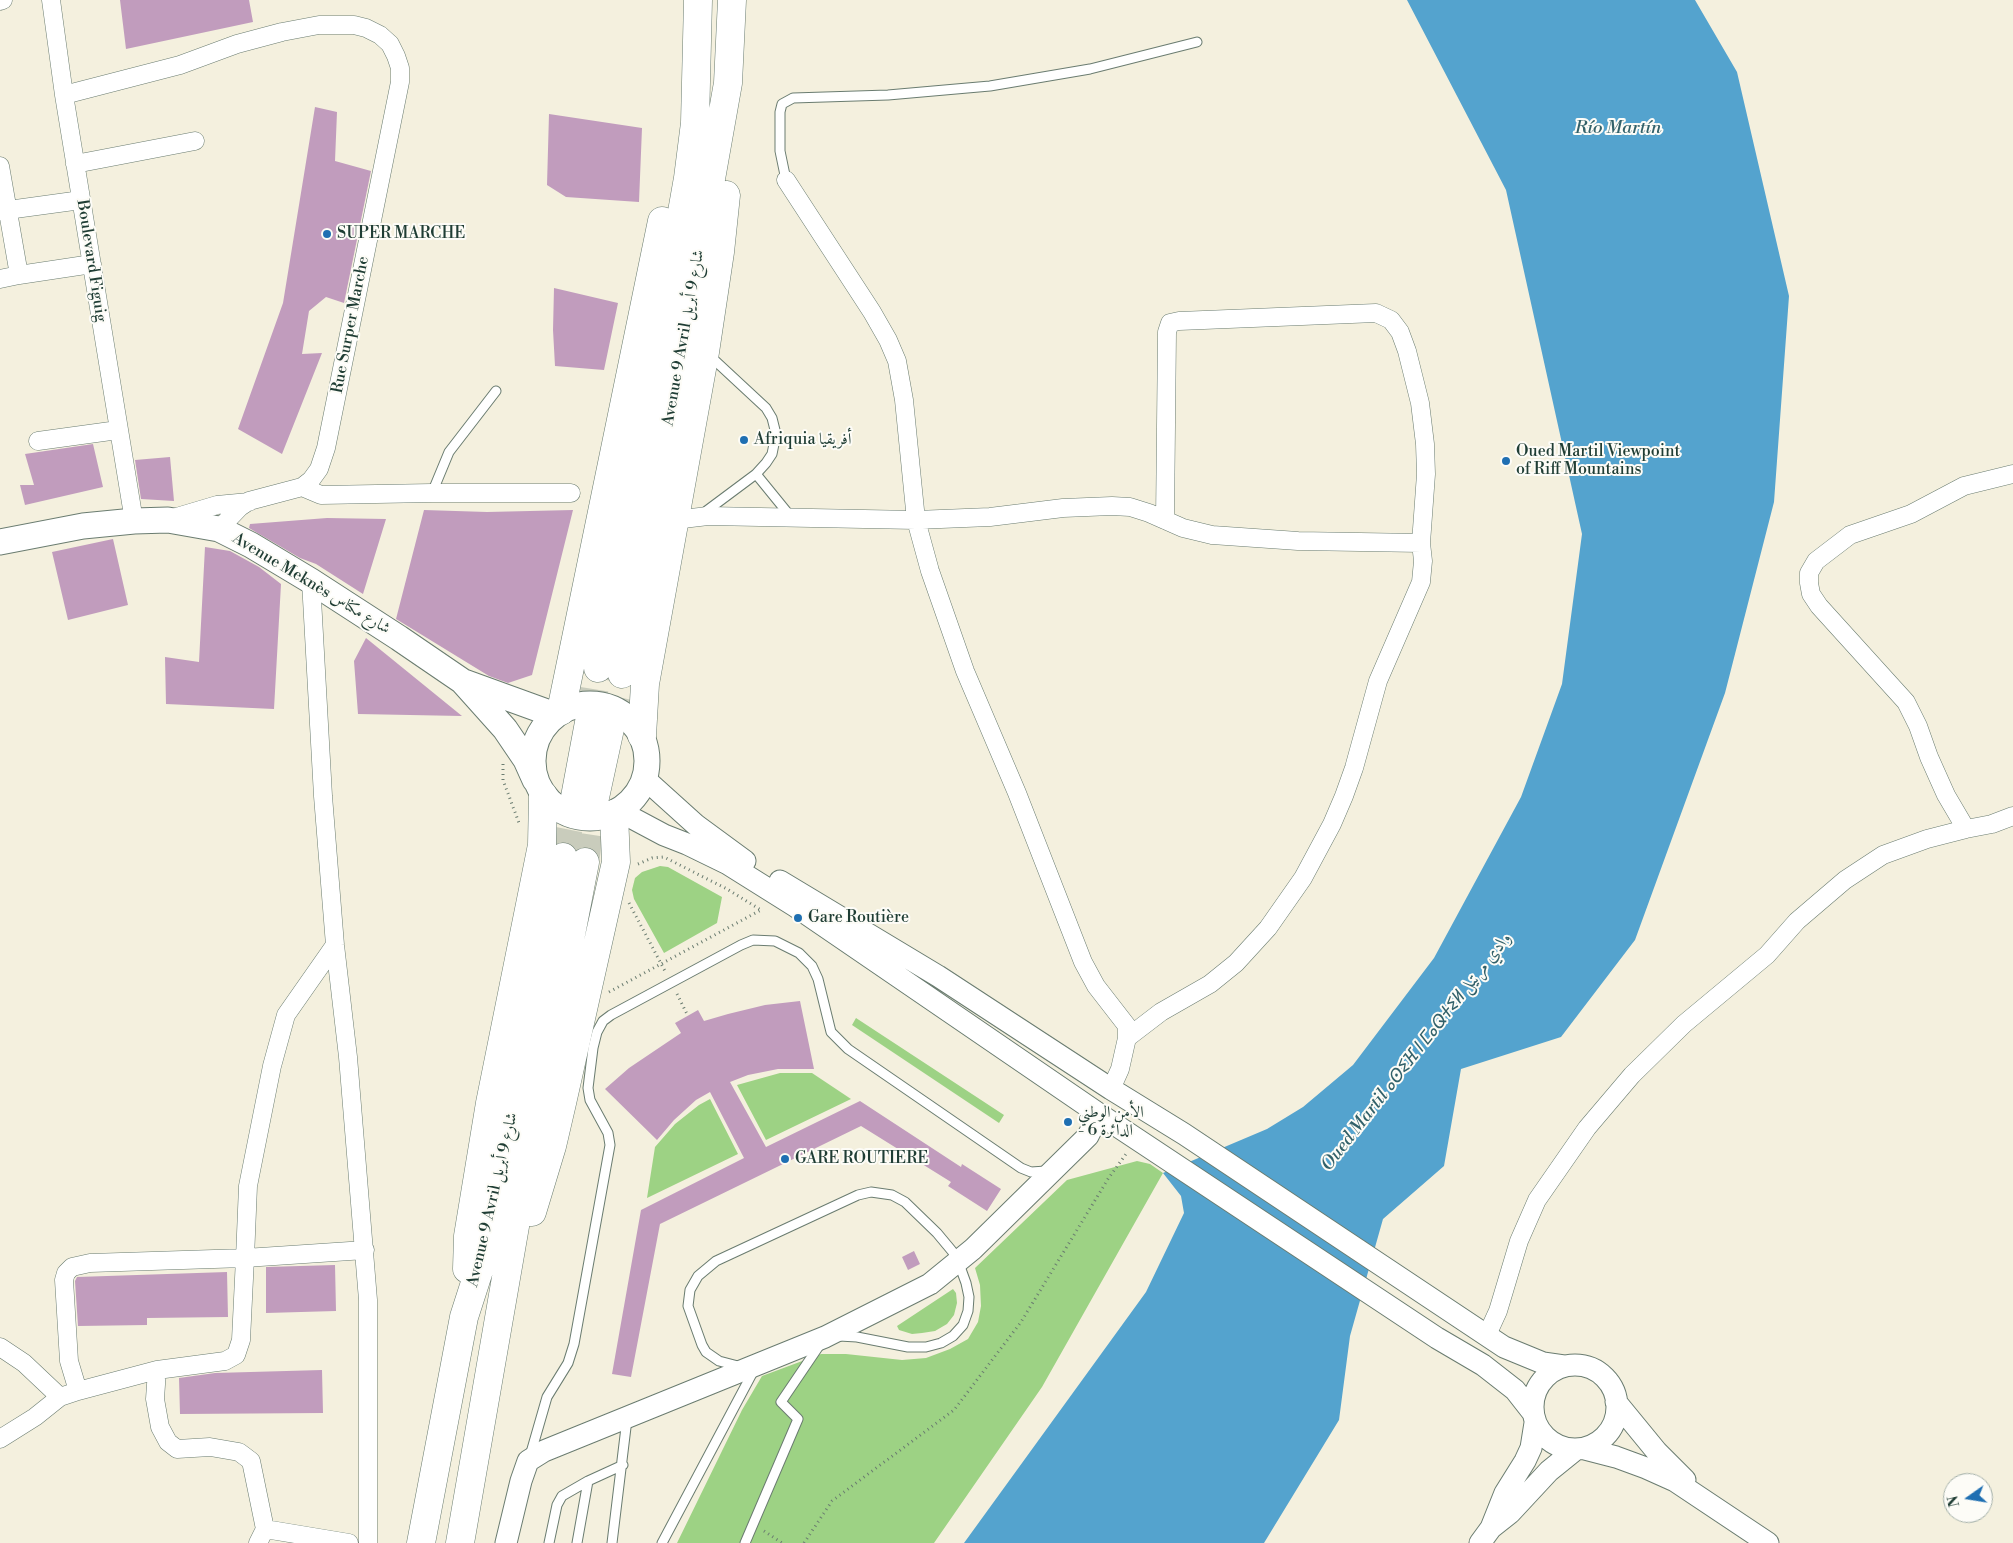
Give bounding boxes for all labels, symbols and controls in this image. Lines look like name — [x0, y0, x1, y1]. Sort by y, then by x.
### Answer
water label: Río Martín — [1575, 118, 1661, 140]
street label: Boulevard Figuig — [72, 198, 110, 324]
place label: SUPER MARCHE — [337, 224, 465, 244]
marker: SUPER MARCHE — [321, 228, 333, 240]
street label: Avenue 9 Avril شارع 9 أبريل — [659, 248, 709, 428]
street label: Rue Surper Marche — [328, 255, 374, 395]
place label: Afriquia أفريقيا — [754, 430, 852, 450]
marker: Afriquia أفريقيا — [738, 434, 750, 446]
place label: Oued Martil Viewpoint of Riff Mountains — [1516, 442, 1680, 480]
marker: Oued Martil Viewpoint of Riff Mountains — [1500, 455, 1512, 467]
street label: Avenue Meknès شارع مكناس — [229, 529, 393, 639]
place label: Gare Routière — [808, 908, 909, 928]
marker: Gare Routière — [792, 912, 804, 924]
water label: Oued Martil ⴰⵙⵉⴼ ⵏ ⵎⴰⵕⵜⵉⵍ وادي مرتيل — [1317, 928, 1517, 1176]
place label: الأمن الوطني - الدائرة 6 — [1078, 1103, 1144, 1141]
street label: Avenue 9 Avril شارع 9 أبريل — [464, 1111, 522, 1289]
marker: الأمن الوطني - الدائرة 6 — [1062, 1116, 1074, 1128]
place label: GARE ROUTIERE — [795, 1149, 928, 1169]
marker: GARE ROUTIERE — [779, 1153, 791, 1165]
north arrow — [1943, 1473, 1993, 1523]
text: N — [1944, 1494, 1964, 1509]

